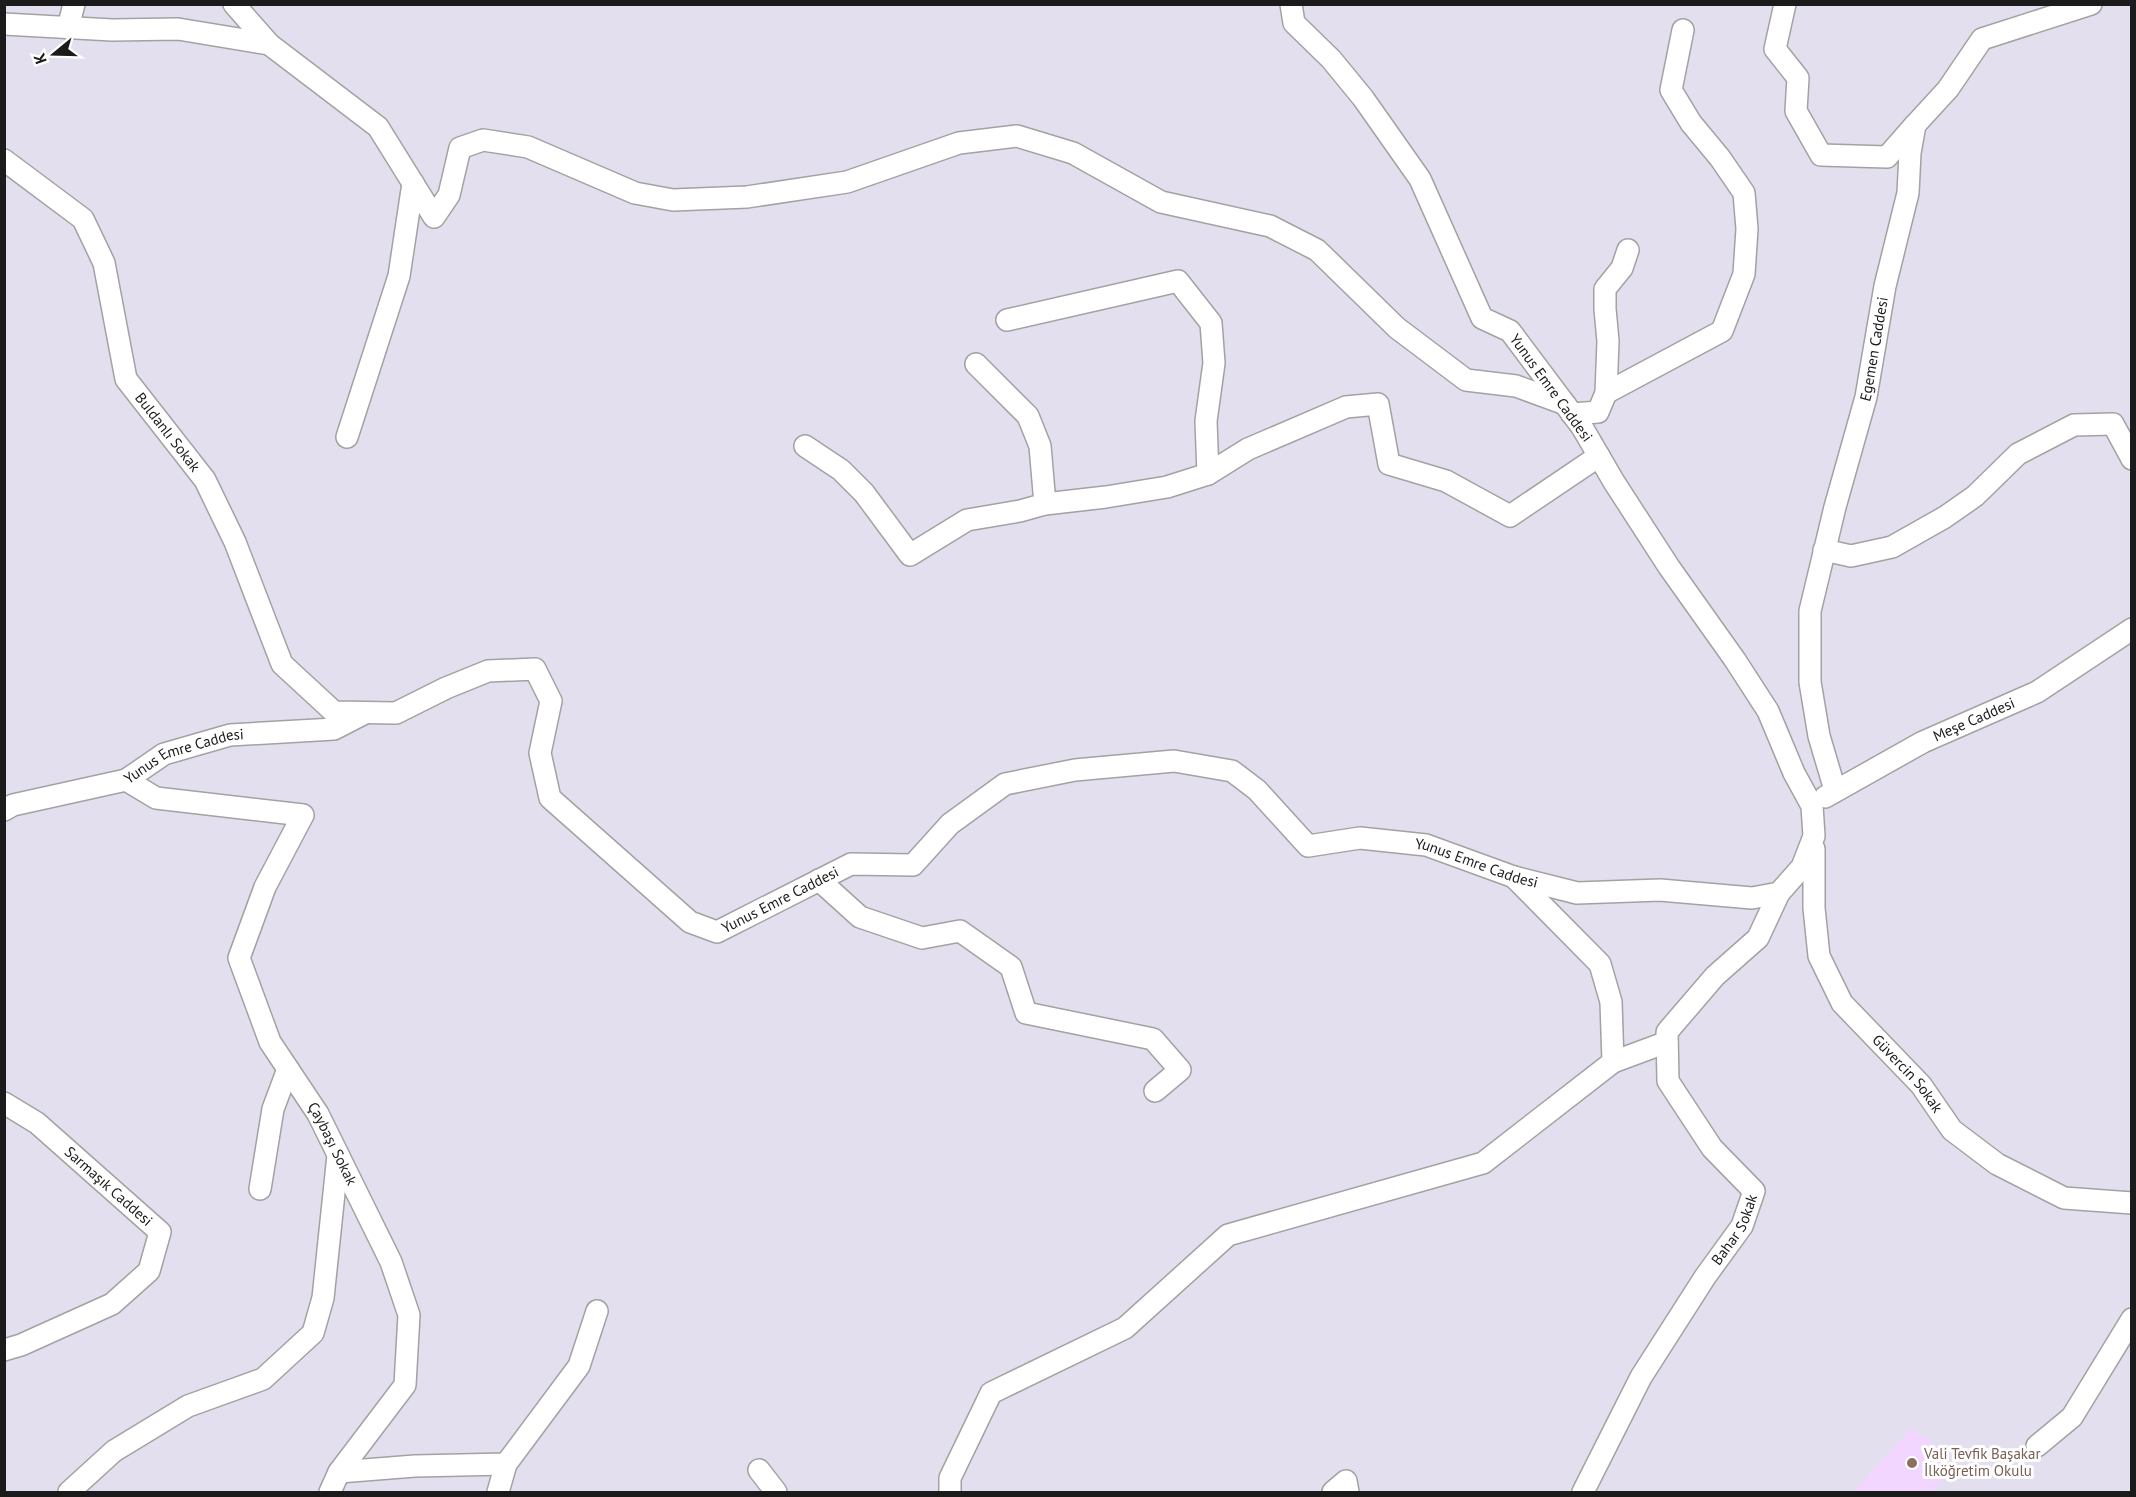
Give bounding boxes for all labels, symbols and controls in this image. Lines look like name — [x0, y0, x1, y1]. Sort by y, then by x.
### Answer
north arrow — [24, 24, 84, 84]
text: K — [29, 51, 51, 67]
street label: Egemen Caddesi — [1855, 295, 1892, 403]
street label: Yunus Emre Caddesi — [1506, 330, 1597, 445]
street label: Buldanlı Sokak — [131, 389, 205, 476]
street label: Meşe Caddesi — [1930, 693, 2018, 745]
street label: Yunus Emre Caddesi — [120, 724, 244, 788]
street label: Yunus Emre Caddesi — [1414, 834, 1540, 892]
street label: Yunus Emre Caddesi — [718, 862, 842, 937]
street label: Güvercin Sokak — [1868, 1030, 1948, 1117]
street label: Çaybaşı Sokak — [304, 1098, 362, 1189]
street label: Sarmaşık Caddesi — [61, 1142, 157, 1230]
street label: Bahar Sokak — [1707, 1191, 1761, 1268]
place label: Vali Tevfik Başakar İlköğretim Okulu — [1923, 1444, 2041, 1480]
marker: Vali Tevfik Başakar İlköğretim Okulu — [1905, 1456, 1919, 1470]

